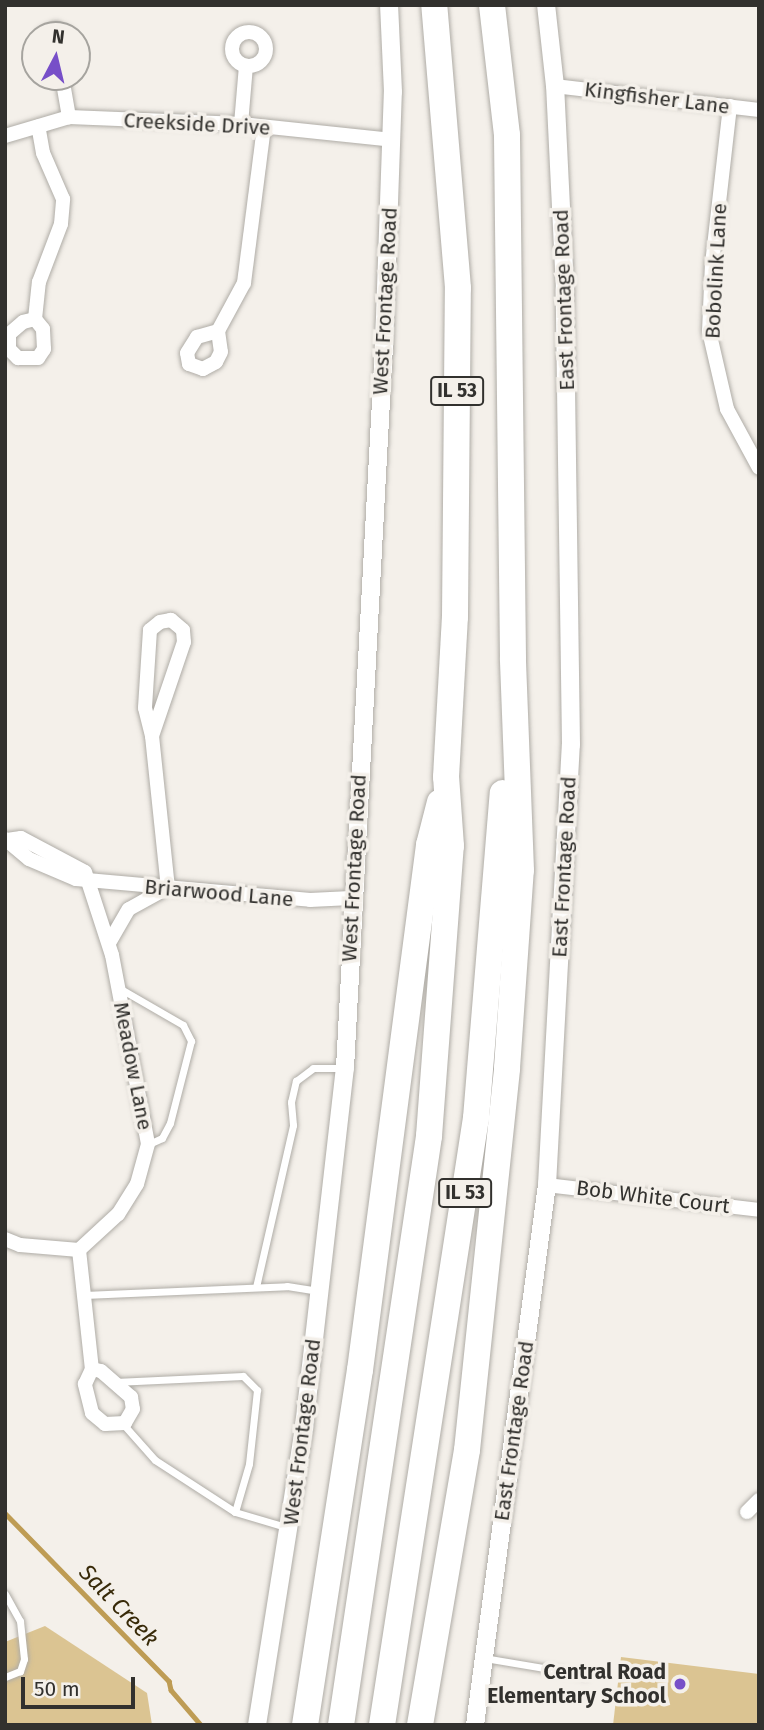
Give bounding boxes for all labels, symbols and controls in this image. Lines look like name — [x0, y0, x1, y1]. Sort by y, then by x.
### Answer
north arrow — [21, 21, 91, 91]
text: N — [51, 24, 66, 49]
street label: Kingfisher Lane — [583, 77, 731, 119]
street label: Creekside Drive — [123, 108, 271, 140]
street label: Bobolink Lane — [700, 202, 732, 340]
street label: West Frontage Road — [368, 207, 402, 395]
street label: East Frontage Road — [548, 209, 580, 391]
road number: IL 53 — [429, 376, 485, 406]
street label: West Frontage Road — [337, 774, 371, 962]
street label: East Frontage Road — [547, 776, 581, 958]
street label: Briarwood Lane — [143, 874, 295, 912]
street label: Meadow Lane — [108, 1000, 158, 1132]
street label: Bob White Court — [575, 1175, 731, 1219]
road number: IL 53 — [437, 1177, 493, 1208]
street label: West Frontage Road — [278, 1337, 326, 1527]
street label: East Frontage Road — [489, 1339, 539, 1523]
water label: Salt Creek — [73, 1558, 165, 1652]
place label: Central Road Elementary School — [487, 1659, 666, 1709]
scale bar — [24, 1664, 138, 1708]
text: 50 m — [34, 1676, 80, 1702]
marker: Central Road Elementary School — [672, 1676, 688, 1692]

